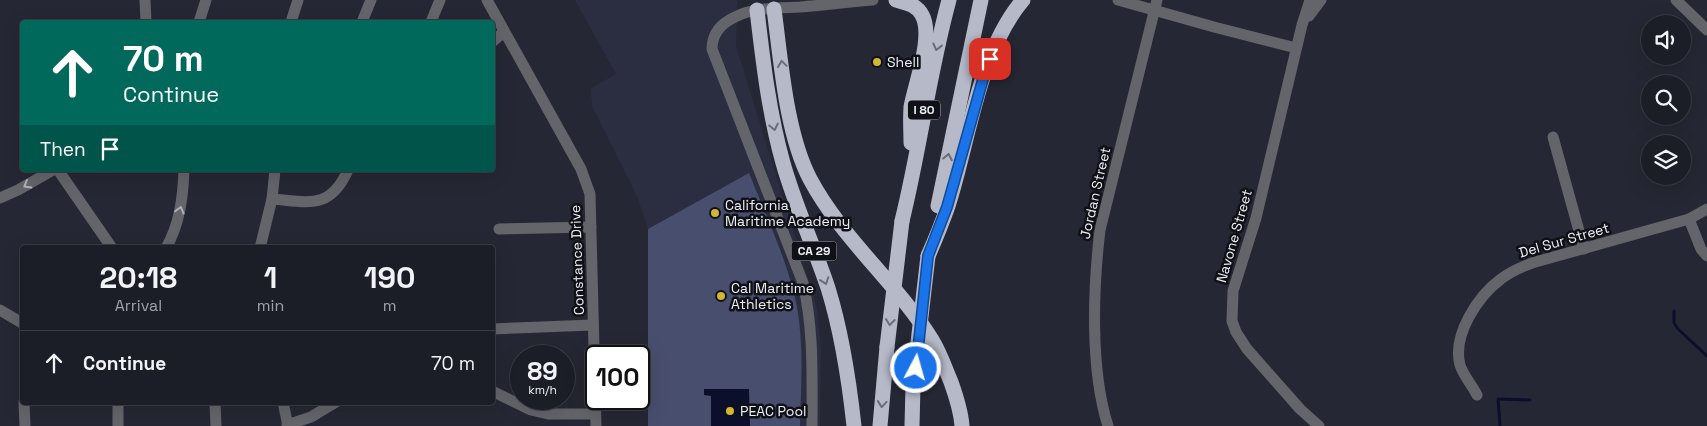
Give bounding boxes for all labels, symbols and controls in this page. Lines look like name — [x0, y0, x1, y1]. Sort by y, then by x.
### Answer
map controls — [1641, 15, 1691, 185]
button: sound — [1641, 15, 1691, 65]
text: 70 m — [123, 37, 204, 81]
pin — [969, 38, 1011, 80]
icon: ahead — [40, 40, 105, 105]
one-way arrow — [933, 43, 943, 51]
icon: arrive — [976, 45, 1004, 73]
place label: Shell — [887, 53, 919, 71]
marker: Shell — [871, 56, 883, 68]
one-way arrow — [777, 60, 788, 68]
button: search — [1641, 75, 1691, 125]
text: Continue — [123, 80, 219, 108]
road number: I 80 — [908, 100, 940, 120]
one-way arrow — [768, 122, 779, 131]
icon: arrive — [96, 135, 124, 163]
button: layers — [1641, 135, 1691, 185]
text: Then — [40, 137, 86, 162]
street label: Jordan Street — [1076, 145, 1114, 241]
one-way arrow — [942, 153, 953, 161]
one-way arrow — [24, 179, 33, 189]
street label: Navone Street — [1212, 187, 1256, 285]
place label: California Maritime Academy — [725, 196, 850, 230]
street label: Constance Drive — [566, 205, 588, 315]
one-way arrow — [174, 206, 184, 214]
marker: California Maritime Academy — [709, 207, 721, 219]
street label: Del Sur Street — [1517, 218, 1611, 262]
road number: CA 29 — [792, 242, 836, 260]
text: 20:18 — [100, 258, 177, 297]
text: 1 — [264, 258, 277, 297]
text: 190 — [364, 258, 415, 297]
one-way arrow — [819, 276, 829, 285]
place label: Cal Maritime Athletics — [731, 279, 814, 313]
marker: Cal Maritime Athletics — [715, 290, 727, 302]
text: Arrival — [115, 295, 162, 316]
text: min — [257, 295, 284, 316]
text: m — [383, 295, 397, 316]
one-way arrow — [885, 318, 896, 326]
position arrow — [889, 341, 941, 393]
speed limit sign: 100 — [585, 345, 650, 410]
icon: ahead — [40, 349, 68, 377]
text: Continue — [83, 351, 166, 376]
text: 70 m — [431, 351, 475, 376]
text: 89 — [527, 355, 558, 387]
text: km/h — [528, 382, 557, 398]
one-way arrow — [877, 400, 888, 408]
place label: PEAC Pool — [740, 402, 807, 420]
marker: PEAC Pool — [724, 405, 736, 417]

